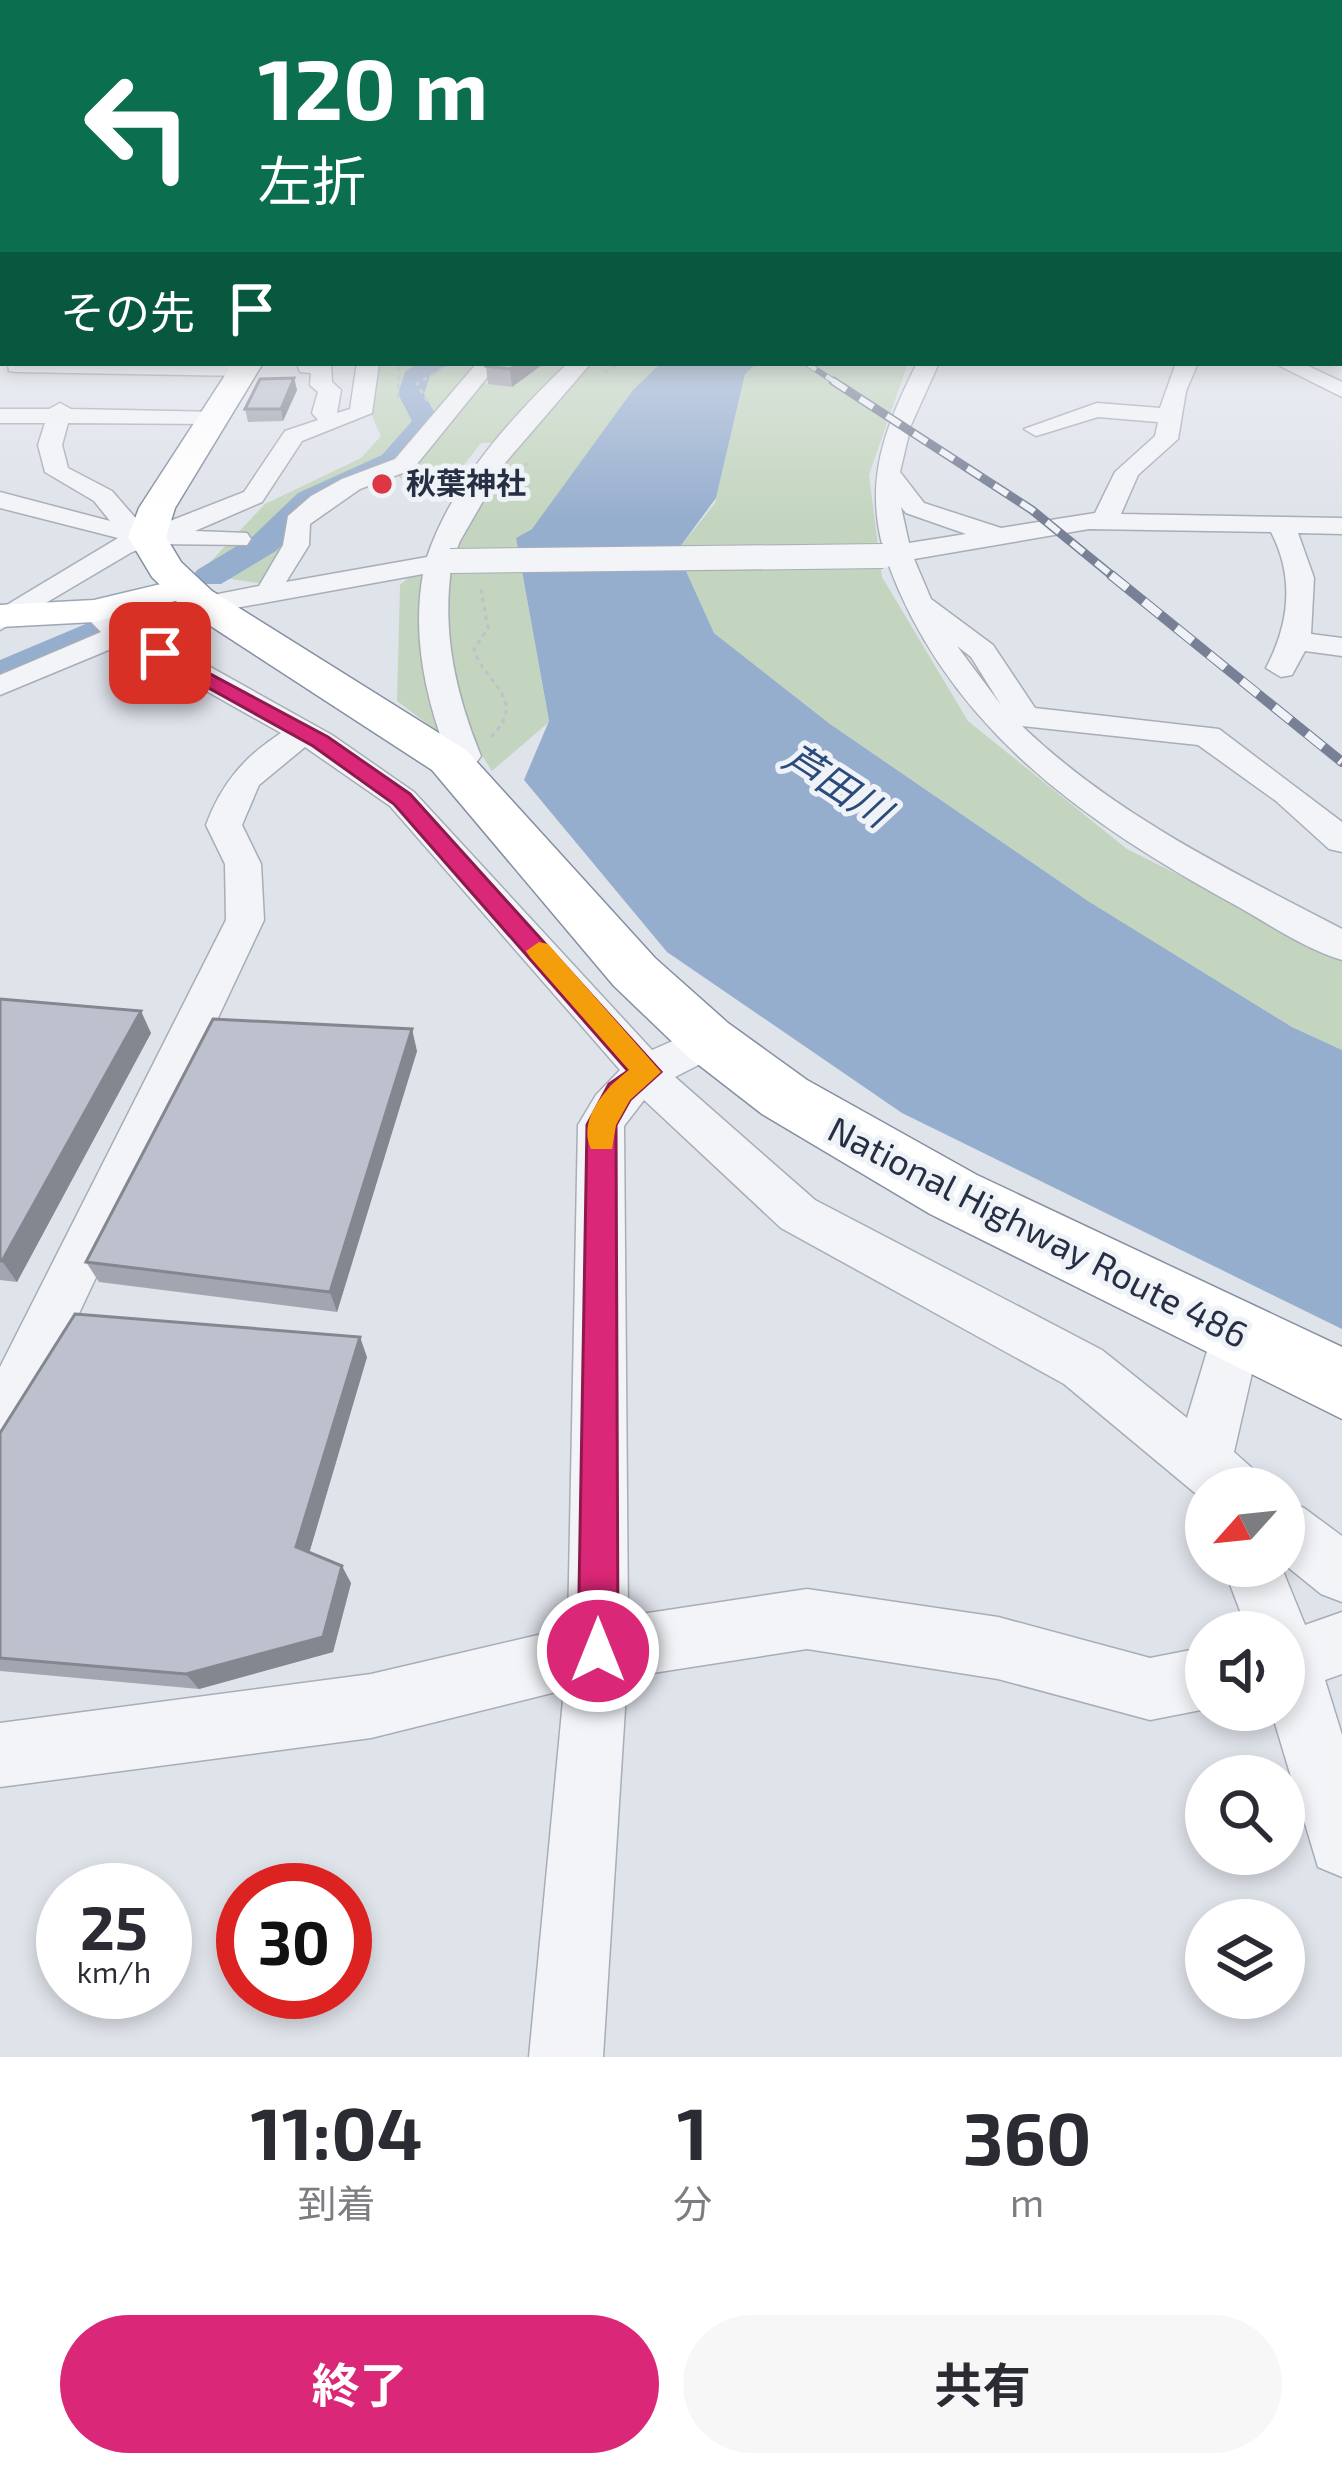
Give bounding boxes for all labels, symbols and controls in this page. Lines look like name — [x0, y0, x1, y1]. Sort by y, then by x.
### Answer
text: 120 m — [258, 36, 488, 137]
icon: left — [60, 48, 216, 204]
text: 左折 — [258, 147, 366, 212]
icon: arrive — [219, 276, 285, 342]
text: その先 — [60, 284, 195, 338]
place label: 秋葉神社 — [406, 464, 526, 500]
marker: 秋葉神社 — [369, 471, 395, 497]
pin — [109, 602, 211, 704]
icon: arrive — [127, 620, 193, 686]
water label: 芦田川 — [776, 732, 903, 837]
street label: National Highway Route 486 — [822, 1106, 1256, 1355]
north arrow — [1185, 1467, 1305, 1587]
map controls — [1185, 1467, 1305, 2019]
position arrow — [535, 1588, 661, 1714]
button: sound — [1185, 1611, 1305, 1731]
button: search — [1185, 1755, 1305, 1875]
speed limit sign: 30 — [216, 1863, 372, 2019]
text: 25 — [80, 1890, 148, 1962]
button: layers — [1185, 1899, 1305, 2019]
text: km/h — [77, 1953, 151, 1989]
text: 11:04 — [251, 2088, 423, 2174]
text: 1 — [677, 2088, 708, 2174]
text: 360 — [963, 2093, 1091, 2179]
text: m — [1010, 2178, 1044, 2225]
text: 到着 — [298, 2179, 376, 2226]
text: 分 — [673, 2179, 712, 2226]
button: 終了 — [60, 2315, 659, 2453]
button: 共有 — [683, 2315, 1282, 2453]

